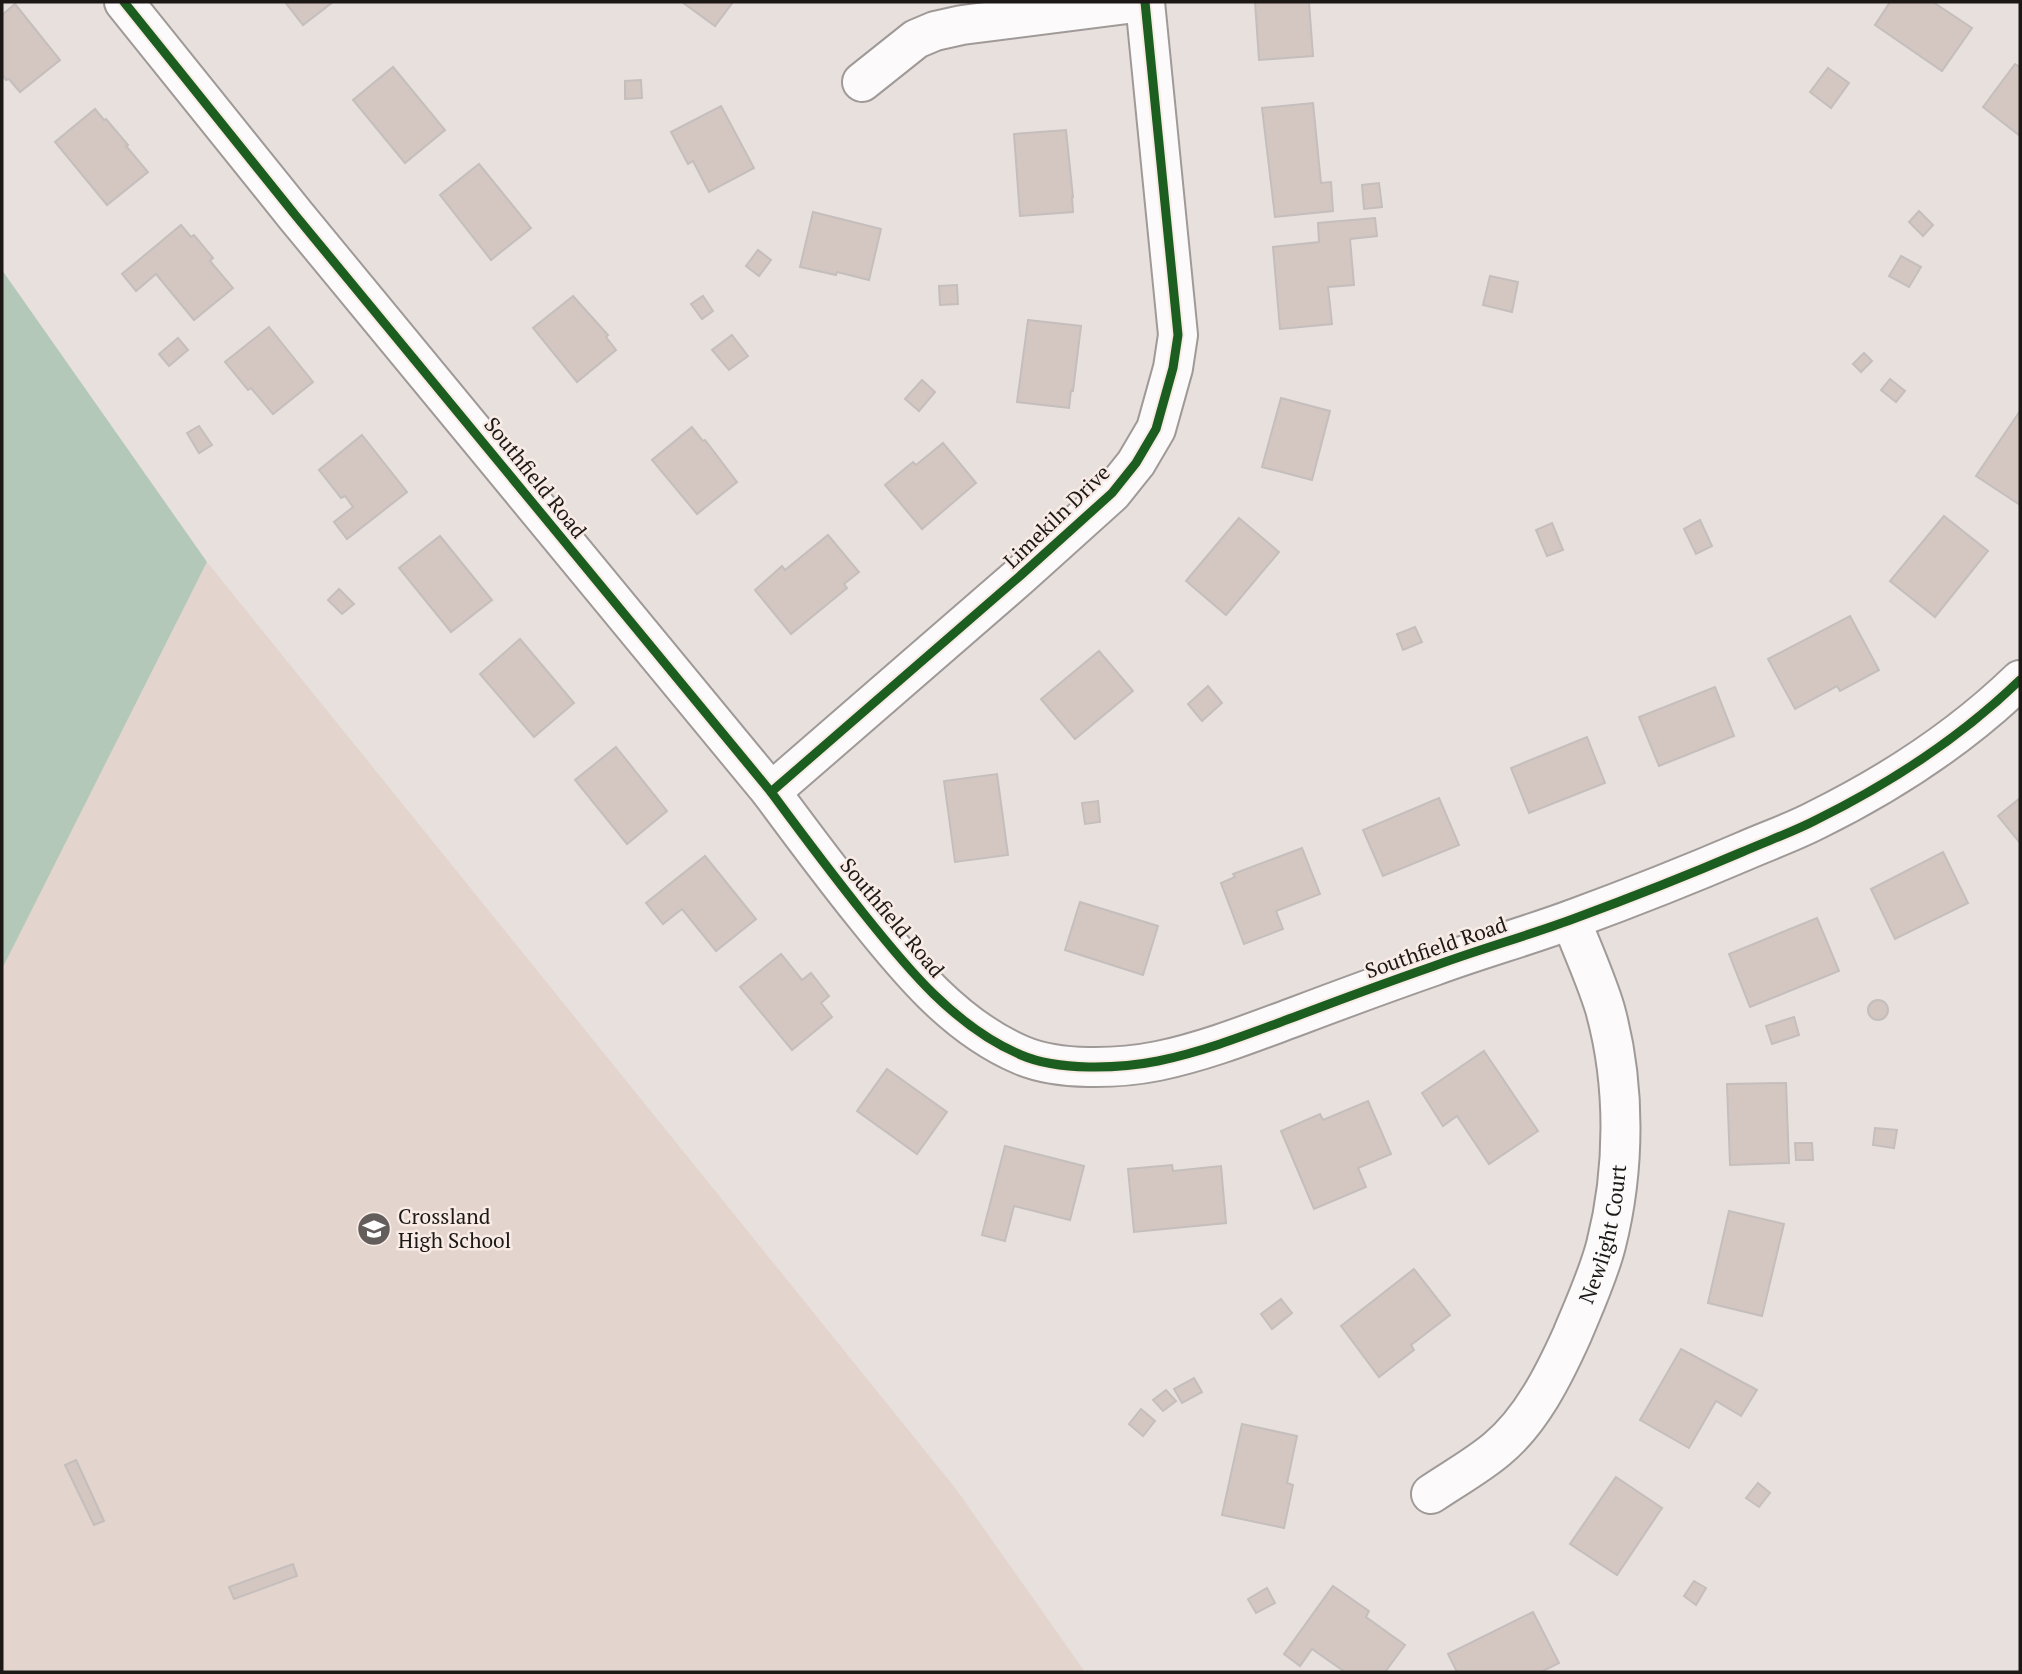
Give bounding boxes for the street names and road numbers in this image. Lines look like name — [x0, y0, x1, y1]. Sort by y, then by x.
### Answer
street label: Southfield Road — [478, 411, 593, 544]
street label: Limekiln Drive — [997, 458, 1116, 574]
street label: Southfield Road — [834, 852, 951, 983]
street label: Southfield Road — [1361, 910, 1511, 984]
street label: Newlight Court — [1572, 1163, 1632, 1308]

